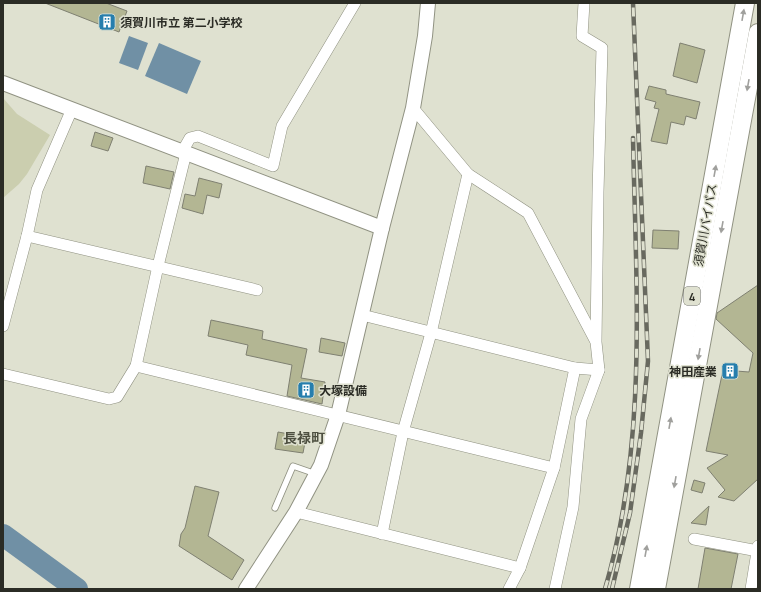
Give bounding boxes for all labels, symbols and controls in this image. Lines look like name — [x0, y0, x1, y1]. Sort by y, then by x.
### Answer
one-way arrow — [740, 9, 746, 21]
building icon: 須賀川市立 第二小学校 — [97, 12, 117, 32]
place label: 須賀川市立 第二小学校 — [120, 14, 242, 31]
one-way arrow — [745, 79, 751, 91]
one-way arrow — [712, 165, 718, 177]
street label: 須賀川バイパス — [689, 182, 721, 268]
one-way arrow — [719, 220, 725, 233]
road number: 4 — [684, 287, 700, 305]
one-way arrow — [696, 348, 702, 361]
building icon: 神田産業 — [720, 361, 740, 381]
place label: 神田産業 — [669, 363, 717, 380]
building icon: 大塚設備 — [296, 380, 316, 400]
place label: 大塚設備 — [319, 382, 367, 399]
one-way arrow — [667, 417, 673, 429]
district label: 長禄町 — [283, 428, 325, 447]
one-way arrow — [672, 476, 678, 488]
one-way arrow — [644, 545, 650, 557]

